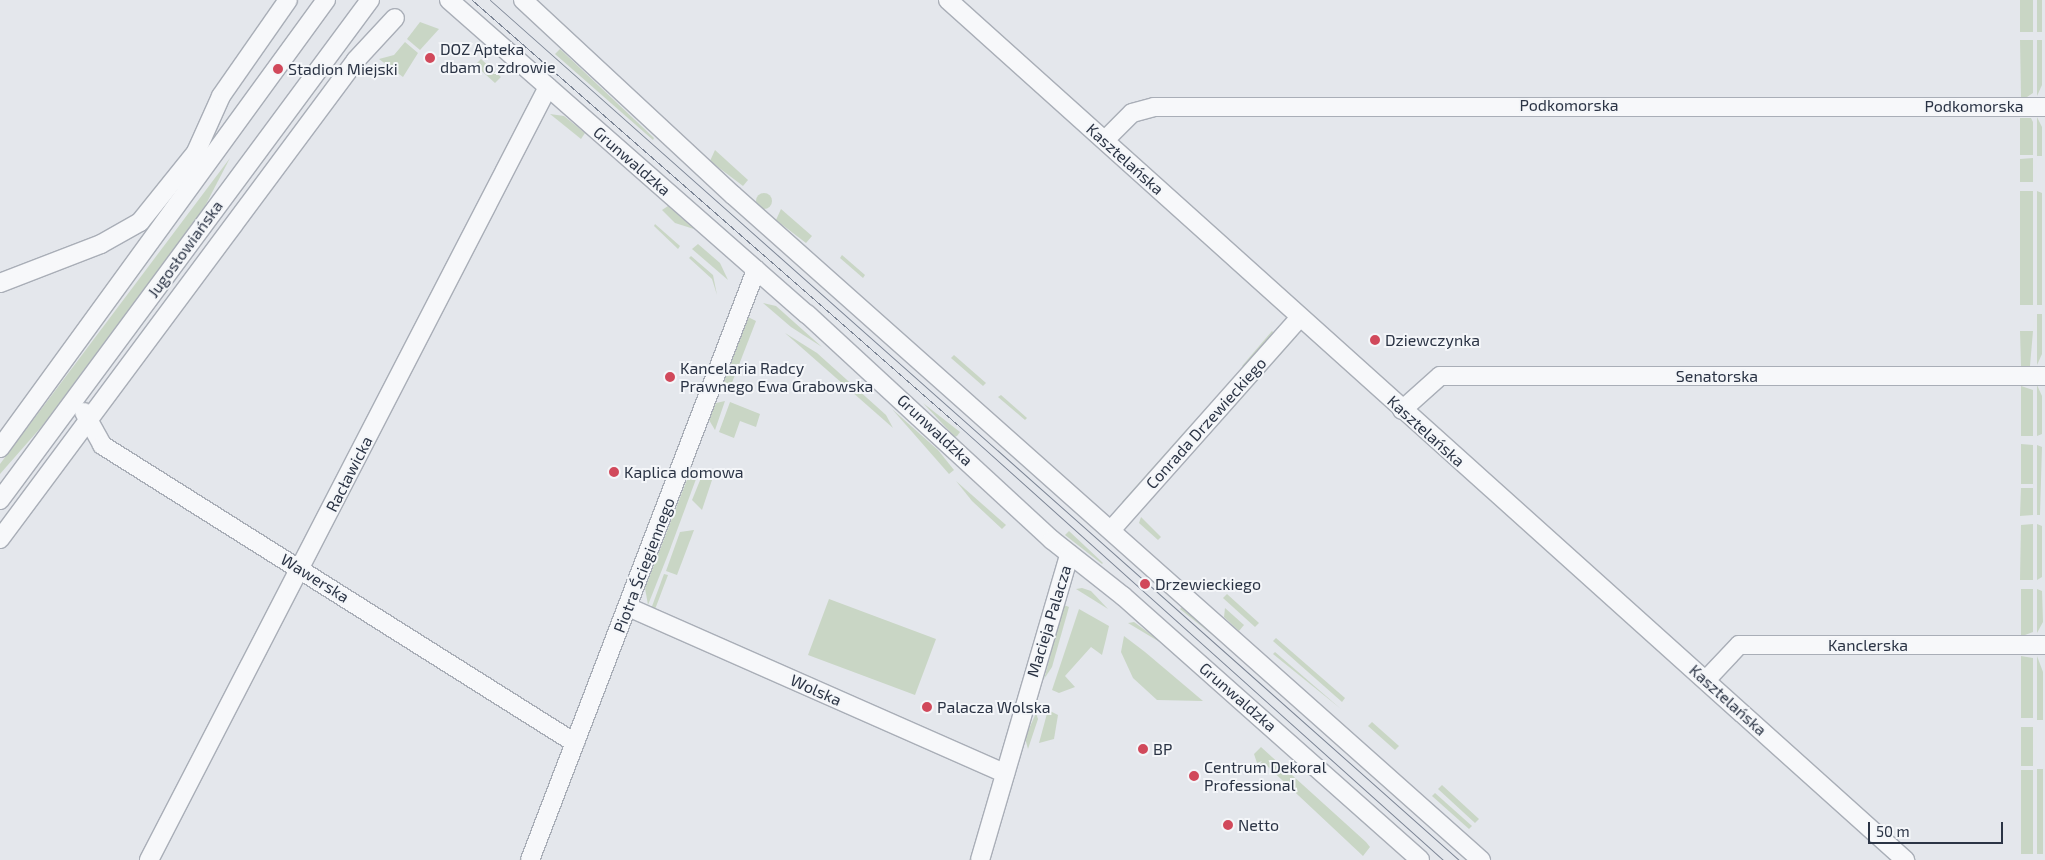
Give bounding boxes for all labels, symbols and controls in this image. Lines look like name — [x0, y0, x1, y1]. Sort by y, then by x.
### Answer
place label: DOZ Apteka dbam o zdrowie — [440, 39, 556, 77]
marker: DOZ Apteka dbam o zdrowie — [424, 52, 436, 64]
place label: Stadion Miejski — [288, 59, 398, 79]
marker: Stadion Miejski — [272, 63, 284, 75]
street label: Podkomorska — [1519, 95, 1619, 115]
street label: Podkomorska — [1924, 96, 2024, 116]
street label: Kasztelańska — [1082, 119, 1168, 199]
street label: Grunwaldzka — [590, 122, 674, 200]
street label: Jugosłowiańska — [143, 197, 227, 301]
place label: Dziewczynka — [1385, 330, 1480, 350]
marker: Dziewczynka — [1369, 334, 1381, 346]
street label: Conrada Drzewieckiego — [1142, 353, 1270, 493]
place label: Kancelaria Radcy Prawnego Ewa Grabowska — [680, 358, 873, 396]
street label: Senatorska — [1676, 366, 1758, 386]
marker: Kancelaria Radcy Prawnego Ewa Grabowska — [664, 371, 676, 383]
street label: Grunwaldzka — [893, 390, 977, 470]
street label: Kasztelańska — [1383, 391, 1469, 471]
street label: Racławicka — [322, 433, 376, 515]
place label: Kaplica domowa — [624, 462, 744, 482]
marker: Kaplica domowa — [608, 466, 620, 478]
street label: Piotra Ściegiennego — [609, 495, 679, 635]
street label: Wawerska — [277, 549, 353, 607]
street label: Macieja Palacza — [1023, 563, 1075, 679]
place label: Drzewieckiego — [1155, 574, 1261, 594]
marker: Drzewieckiego — [1139, 578, 1151, 590]
street label: Kanclerska — [1828, 635, 1908, 655]
street label: Grunwaldzka — [1196, 658, 1280, 736]
street label: Kasztelańska — [1685, 660, 1771, 740]
street label: Wolska — [788, 670, 844, 710]
place label: Palacza Wolska — [937, 697, 1051, 717]
marker: Palacza Wolska — [921, 701, 933, 713]
place label: BP — [1153, 739, 1172, 759]
marker: BP — [1137, 743, 1149, 755]
place label: Centrum Dekoral Professional — [1204, 757, 1326, 795]
marker: Centrum Dekoral Professional — [1188, 770, 1200, 782]
scale bar — [1870, 812, 2005, 844]
place label: Netto — [1238, 815, 1279, 835]
marker: Netto — [1222, 819, 1234, 831]
text: 50 m — [1876, 822, 1910, 840]

